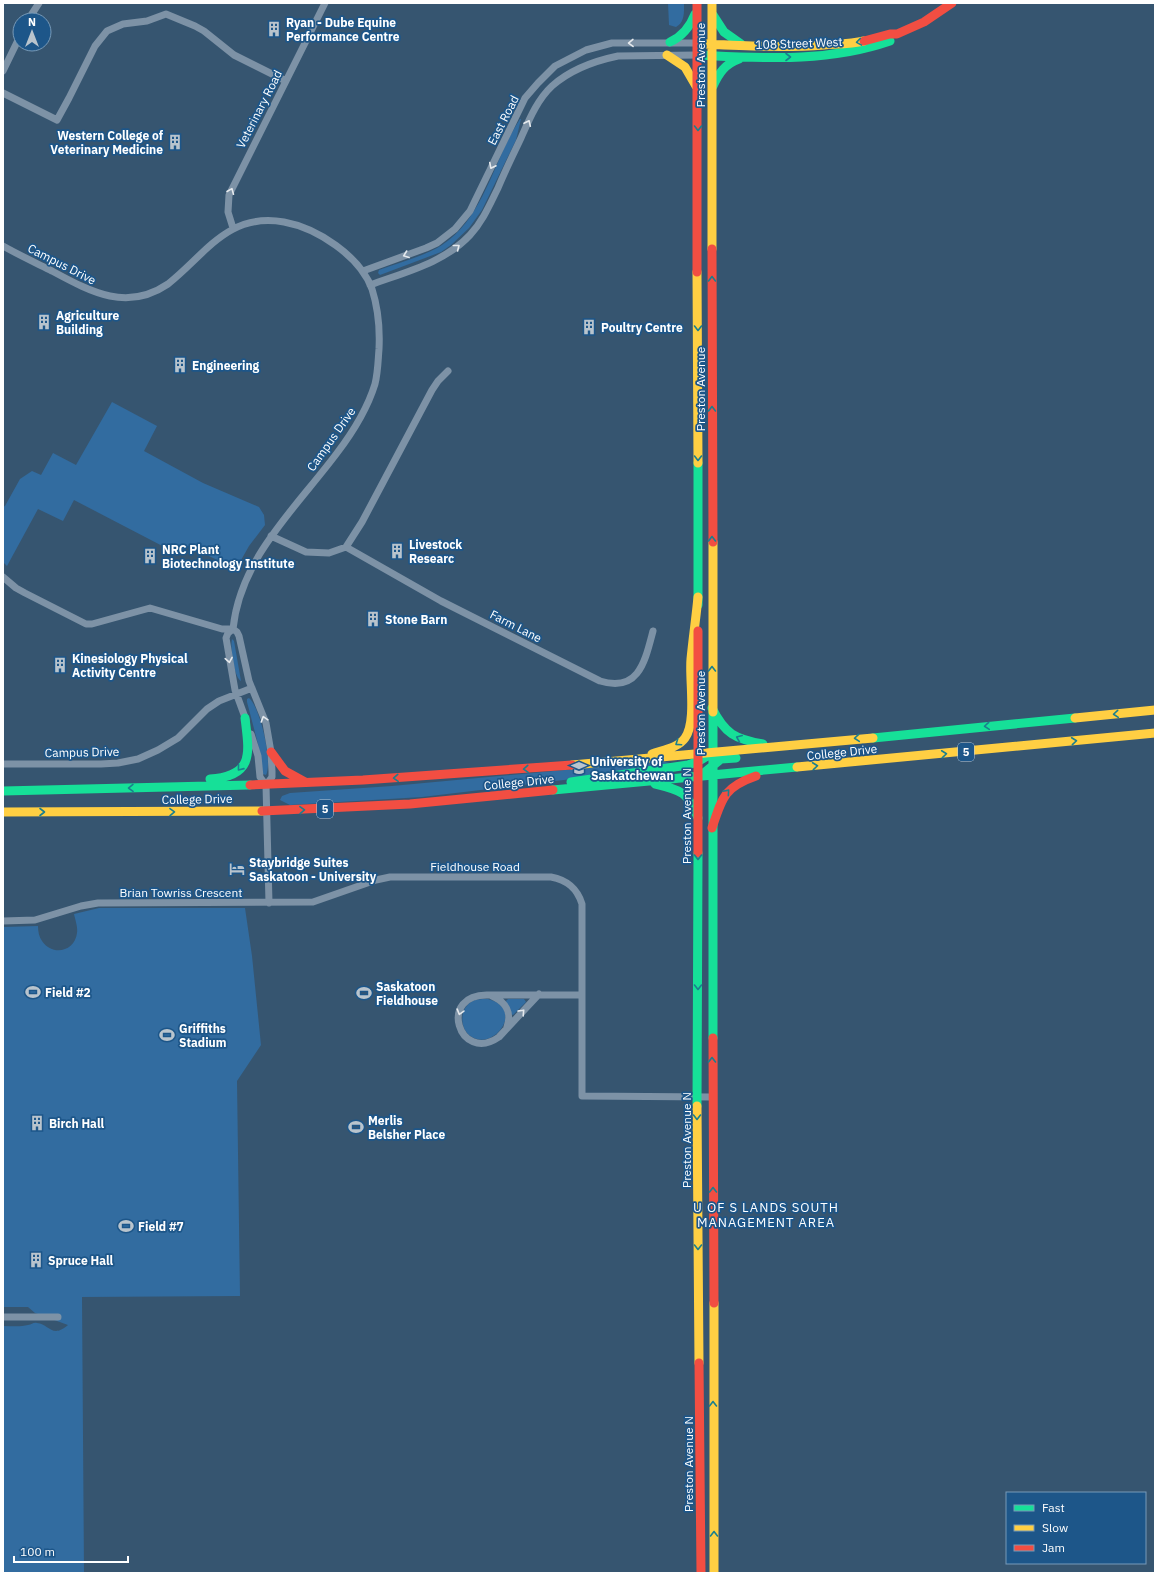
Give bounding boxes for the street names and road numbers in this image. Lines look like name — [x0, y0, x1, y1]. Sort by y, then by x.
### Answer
street label: Preston Avenue — [693, 22, 708, 107]
street label: 108 Street West — [755, 34, 843, 52]
street label: Veterinary Road — [233, 67, 285, 151]
street label: East Road — [484, 93, 522, 147]
street label: Campus Drive — [25, 240, 99, 288]
street label: Preston Avenue — [693, 346, 708, 431]
street label: Campus Drive — [303, 404, 359, 474]
street label: Farm Lane — [488, 607, 545, 646]
street label: Preston Avenue — [693, 670, 708, 755]
street label: College Drive — [806, 741, 878, 763]
road number: 5 — [958, 743, 974, 761]
street label: Campus Drive — [45, 744, 120, 760]
street label: Preston Avenue N — [679, 768, 694, 864]
street label: College Drive — [483, 771, 555, 793]
street label: College Drive — [161, 791, 233, 807]
road number: 5 — [317, 800, 333, 818]
street label: Fieldhouse Road — [430, 859, 520, 874]
street label: Brian Towriss Crescent — [120, 885, 242, 900]
street label: Preston Avenue N — [679, 1092, 694, 1188]
street label: Preston Avenue N — [681, 1416, 696, 1512]

